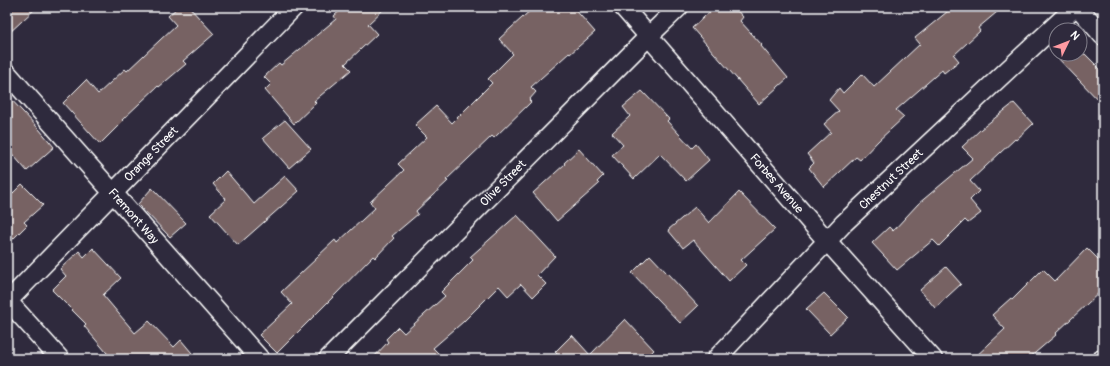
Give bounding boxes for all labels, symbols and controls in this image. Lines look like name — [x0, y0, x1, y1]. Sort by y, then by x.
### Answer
north arrow — [1048, 22, 1088, 62]
text: N — [1068, 28, 1083, 43]
street label: Orange Street — [121, 124, 182, 185]
street label: Chestnut Street — [856, 146, 926, 213]
street label: Forbes Avenue — [746, 151, 806, 217]
street label: Olive Street — [477, 157, 530, 210]
street label: Fremont Way — [105, 186, 162, 247]

